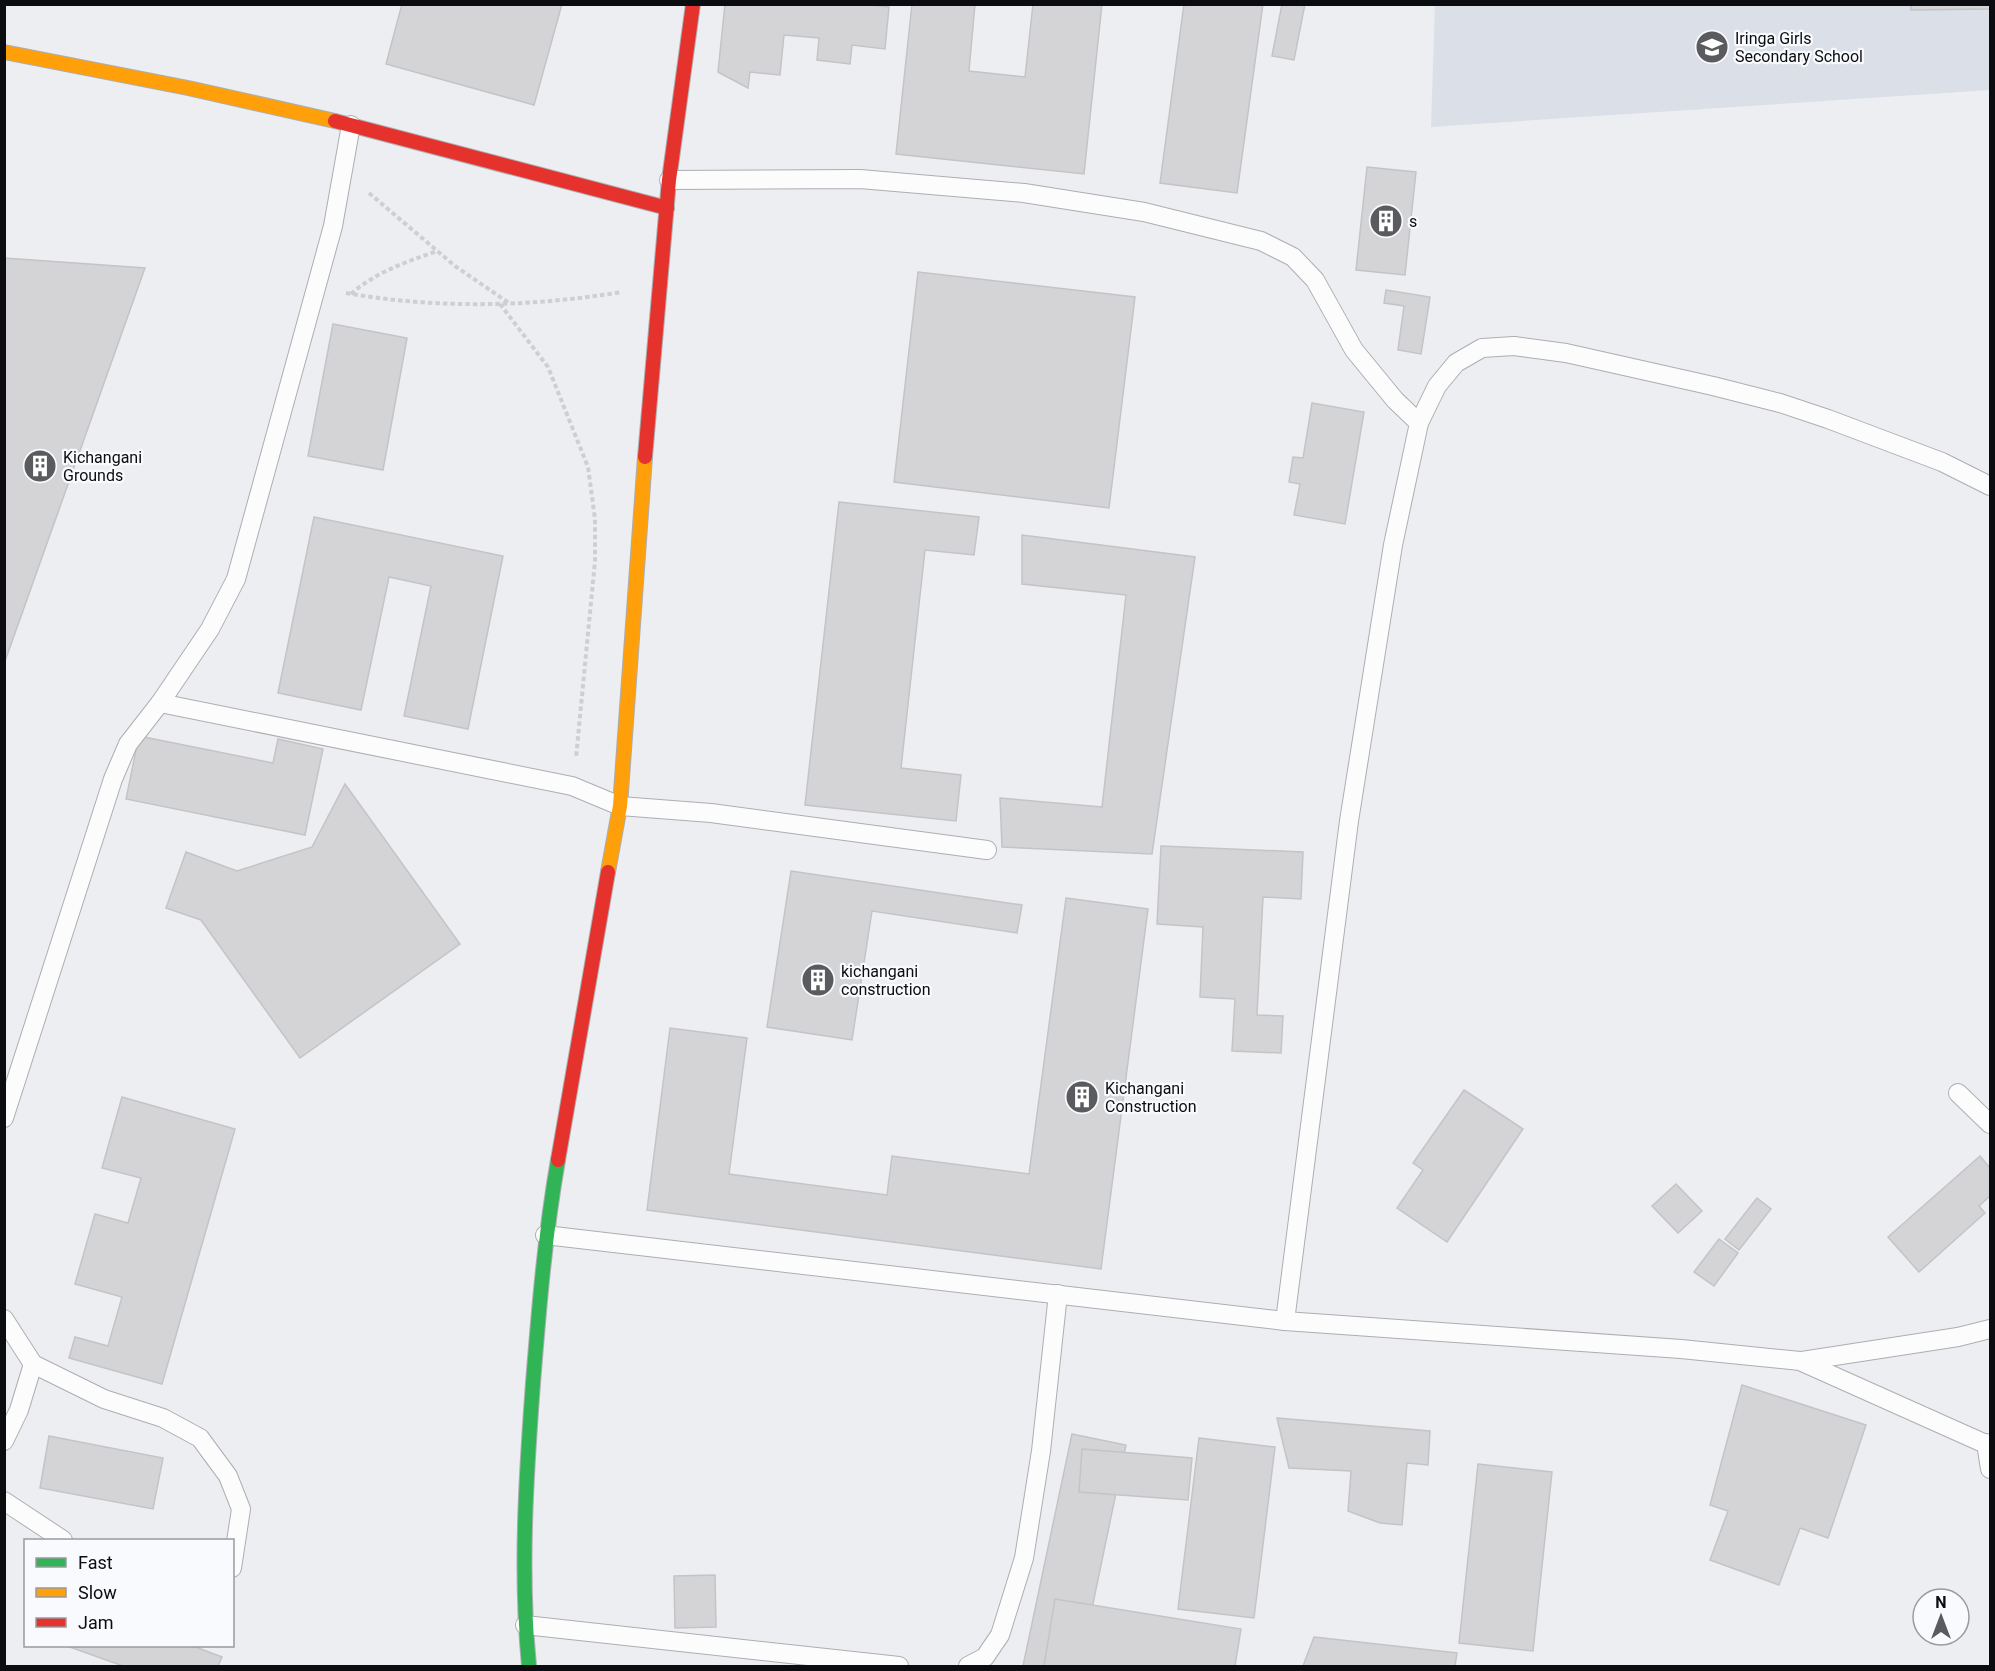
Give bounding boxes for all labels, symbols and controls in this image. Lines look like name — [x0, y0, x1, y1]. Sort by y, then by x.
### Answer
school or university icon: Iringa Girls Secondary School — [1694, 29, 1730, 65]
place label: Iringa Girls Secondary School — [1735, 29, 1863, 66]
building icon: s — [1368, 203, 1404, 239]
place label: s — [1409, 212, 1417, 231]
building icon: Kichangani Grounds — [22, 448, 58, 484]
place label: Kichangani Grounds — [63, 448, 142, 485]
building icon: kichangani construction — [800, 962, 836, 998]
place label: kichangani construction — [841, 962, 931, 999]
building icon: Kichangani Construction — [1064, 1079, 1100, 1115]
place label: Kichangani Construction — [1105, 1079, 1197, 1116]
legend — [24, 1539, 234, 1647]
text: Fast — [78, 1552, 113, 1573]
text: Slow — [78, 1582, 117, 1603]
north arrow — [1911, 1587, 1971, 1647]
text: N — [1935, 1593, 1947, 1612]
text: Jam — [78, 1612, 114, 1633]

